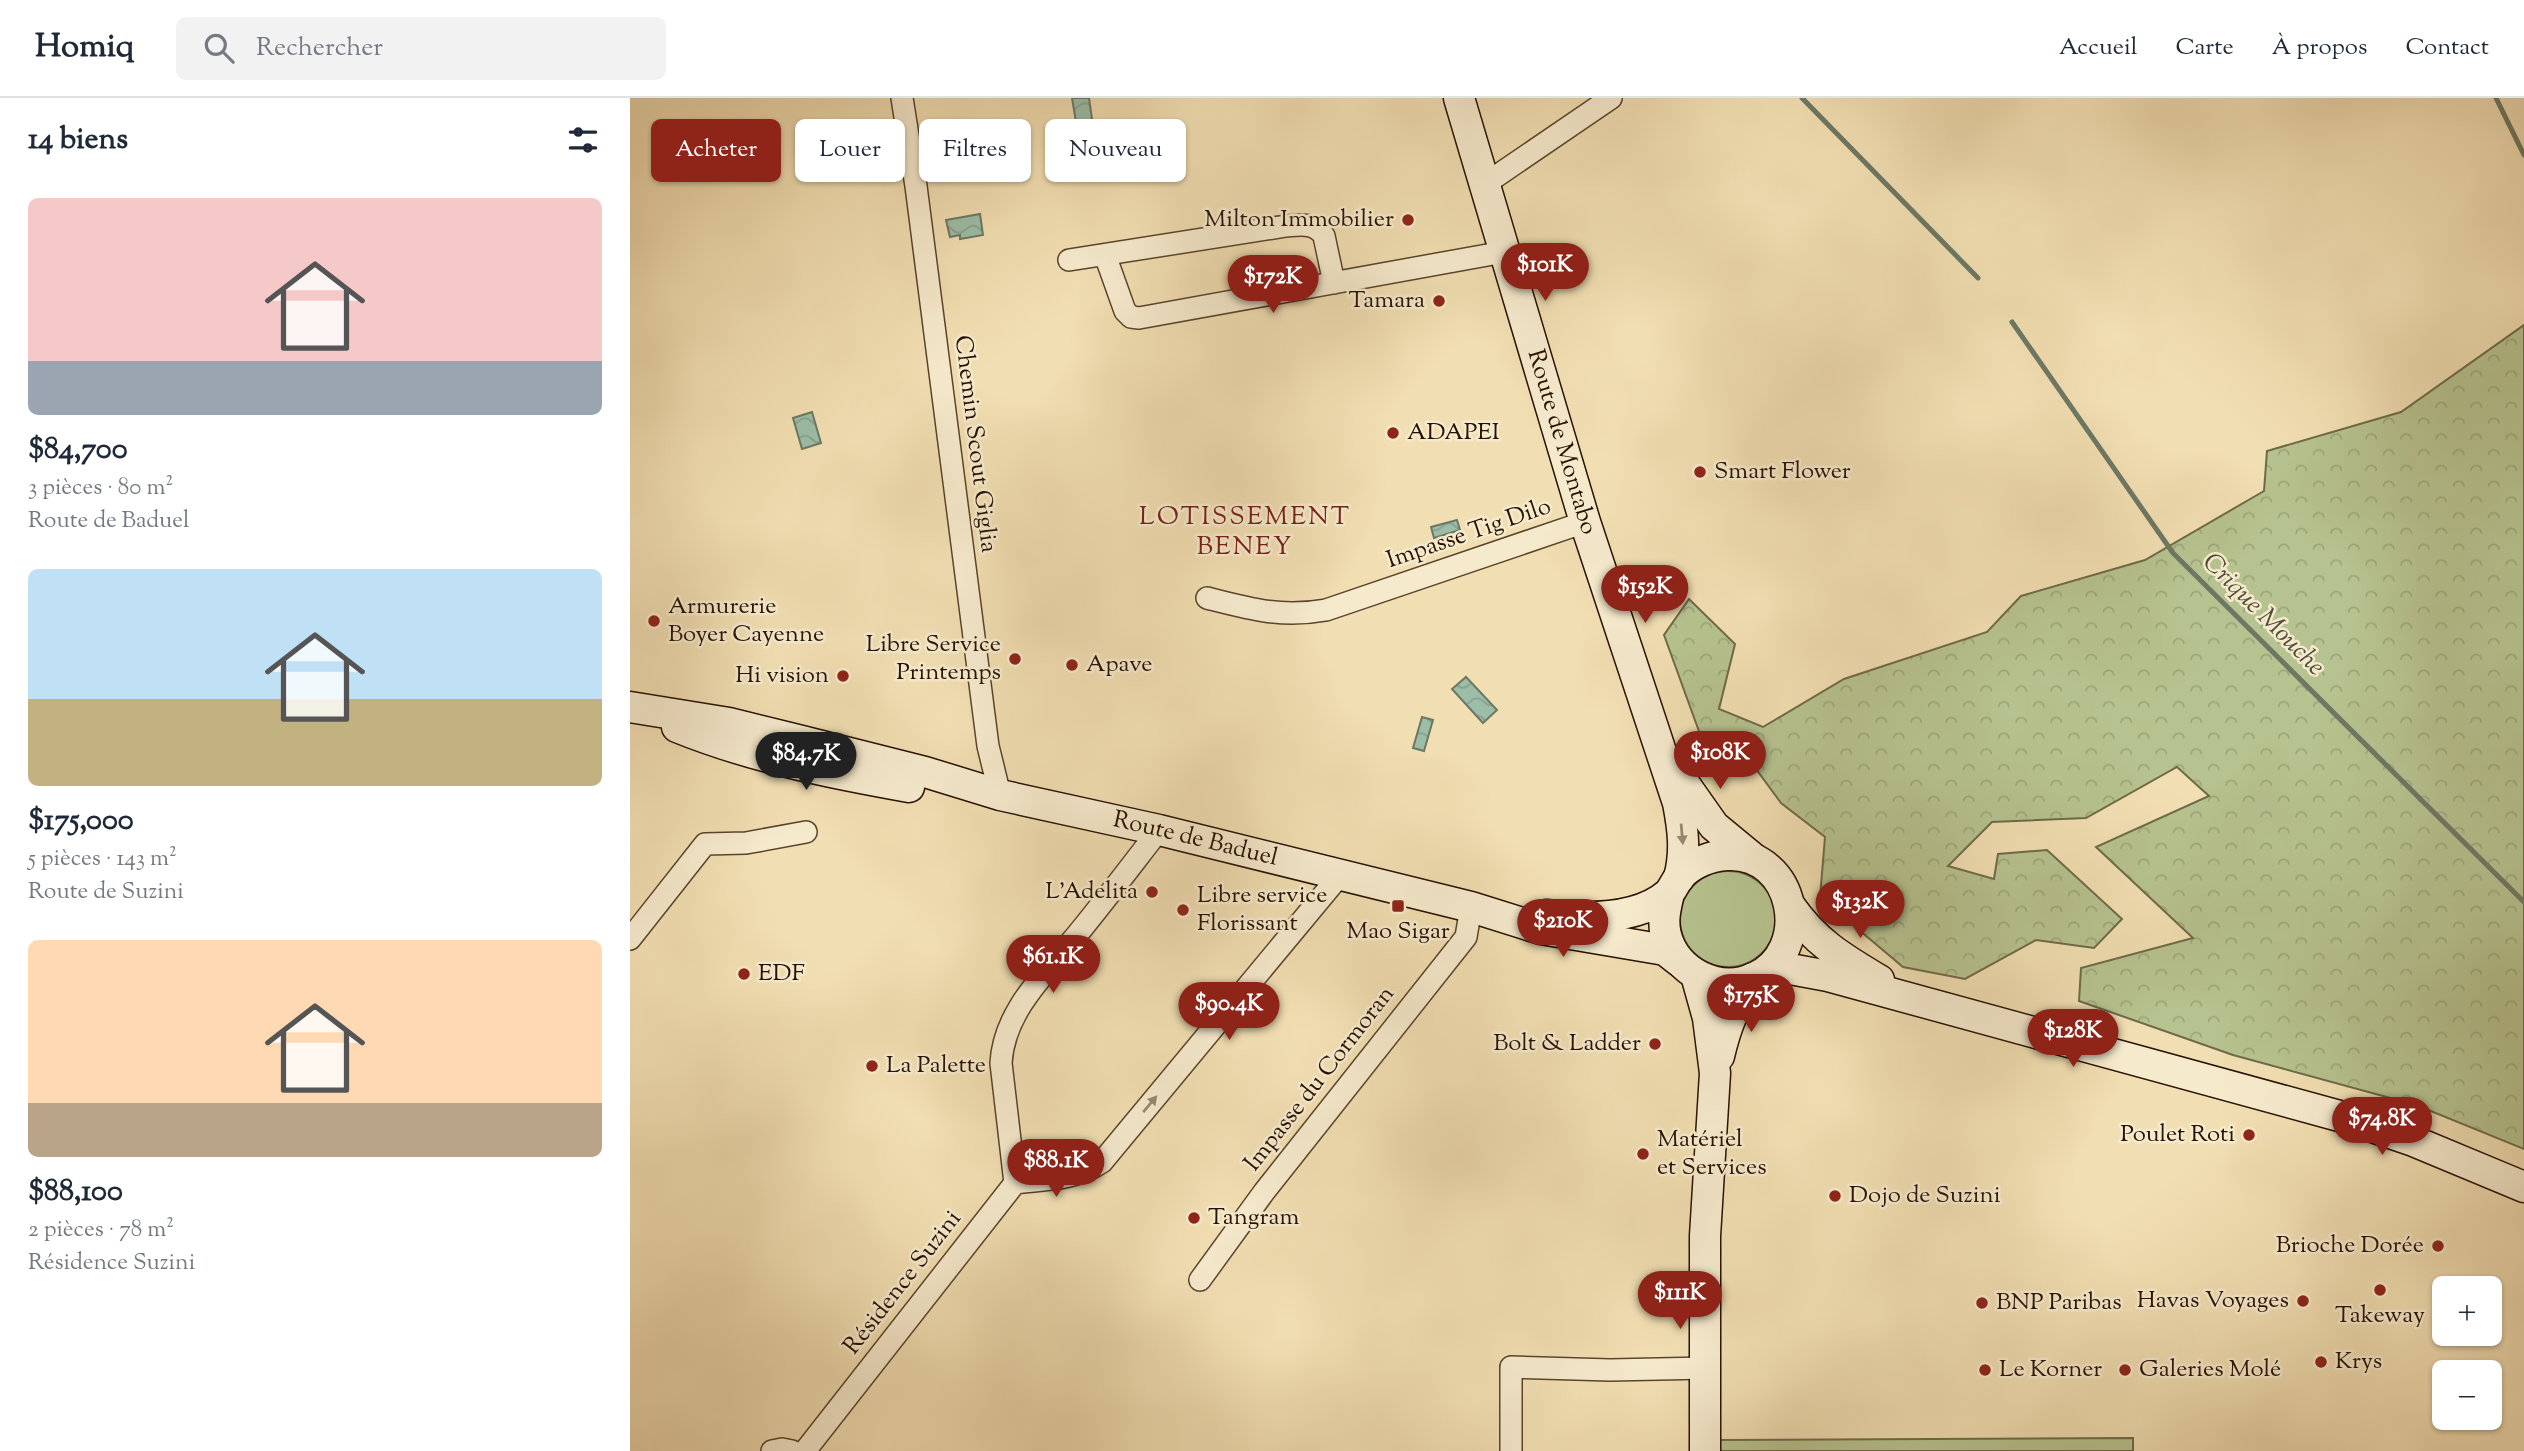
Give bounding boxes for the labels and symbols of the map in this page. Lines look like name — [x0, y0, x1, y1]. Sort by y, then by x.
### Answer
place label: Milton Immobilier — [1204, 203, 1394, 237]
marker: Milton Immobilier — [1400, 212, 1416, 228]
pin: $101K — [1496, 244, 1594, 303]
pin: $172K — [1224, 256, 1322, 315]
place label: Tamara — [1349, 284, 1425, 318]
marker: Tamara — [1431, 293, 1447, 309]
street label: Chemin Scout Giglia — [945, 334, 1005, 554]
street label: Route de Montabo — [1518, 345, 1605, 539]
place label: ADAPEI — [1407, 416, 1500, 450]
marker: ADAPEI — [1385, 425, 1401, 441]
place label: Smart Flower — [1714, 455, 1851, 489]
marker: Smart Flower — [1692, 464, 1708, 480]
street label: Impasse Tig Dilo — [1382, 490, 1556, 578]
district label: LOTISSEMENT BENEY — [1139, 499, 1351, 566]
water label: Crique Mouche — [2193, 545, 2333, 685]
pin: $152K — [1596, 566, 1694, 625]
place label: Armurerie Boyer Cayenne — [668, 590, 824, 652]
marker: Armurerie Boyer Cayenne — [646, 613, 662, 629]
place label: Libre Service Printemps — [866, 628, 1001, 690]
place label: Apave — [1086, 648, 1152, 682]
marker: Libre Service Printemps — [1007, 651, 1023, 667]
marker: Apave — [1064, 657, 1080, 673]
place label: Hi vision — [735, 659, 829, 693]
marker: Hi vision — [835, 668, 851, 684]
pin: $84.7K — [749, 732, 863, 792]
pin: $108K — [1671, 732, 1769, 791]
street label: Route de Baduel — [1110, 803, 1281, 876]
one-way arrow — [1677, 823, 1688, 845]
place label: L'Adelita — [1045, 875, 1138, 909]
place label: Libre service Florissant — [1197, 879, 1327, 941]
pin: $132K — [1811, 880, 1909, 940]
marker: L'Adelita — [1144, 884, 1160, 900]
marker: Mao Sigar — [1390, 898, 1406, 914]
pin: $210K — [1514, 900, 1612, 959]
marker: Libre service Florissant — [1175, 902, 1191, 918]
place label: Mao Sigar — [1346, 915, 1450, 949]
pin: $61.1K — [996, 936, 1110, 995]
place label: EDF — [758, 957, 805, 991]
marker: EDF — [736, 966, 752, 982]
pin: $175K — [1702, 974, 1800, 1034]
street label: Impasse du Cormoran — [1237, 979, 1403, 1179]
pin: $90.4K — [1172, 982, 1286, 1042]
pin: $128K — [2024, 1010, 2122, 1069]
place label: Bolt & Ladder — [1493, 1027, 1641, 1061]
marker: Bolt & Ladder — [1647, 1036, 1663, 1052]
place label: La Palette — [886, 1049, 986, 1083]
marker: La Palette — [864, 1058, 880, 1074]
one-way arrow — [1142, 1096, 1157, 1113]
pin: $74.8K — [2325, 1098, 2439, 1157]
place label: Poulet Roti — [2120, 1118, 2235, 1152]
place label: Matériel et Services — [1657, 1123, 1767, 1185]
marker: Poulet Roti — [2241, 1127, 2257, 1143]
pin: $88.1K — [999, 1140, 1113, 1199]
marker: Matériel et Services — [1635, 1146, 1651, 1162]
place label: Dojo de Suzini — [1849, 1179, 2001, 1213]
marker: Dojo de Suzini — [1827, 1188, 1843, 1204]
place label: Tangram — [1208, 1201, 1300, 1235]
street label: Résidence Suzini — [836, 1204, 970, 1362]
marker: Tangram — [1186, 1210, 1202, 1226]
place label: Brioche Dorée — [2276, 1229, 2424, 1263]
marker: Brioche Dorée — [2430, 1238, 2446, 1254]
pin: $111K — [1631, 1272, 1729, 1331]
marker: Takeway — [2372, 1282, 2388, 1298]
place label: Havas Voyages — [2137, 1284, 2289, 1318]
place label: BNP Paribas — [1996, 1286, 2122, 1320]
marker: Havas Voyages — [2295, 1293, 2311, 1309]
marker: BNP Paribas — [1974, 1295, 1990, 1311]
place label: Takeway — [2335, 1299, 2425, 1333]
place label: Krys — [2335, 1345, 2382, 1379]
place label: Le Korner — [1999, 1353, 2102, 1387]
place label: Galeries Molé — [2139, 1353, 2281, 1387]
marker: Krys — [2313, 1354, 2329, 1370]
marker: Le Korner — [1977, 1362, 1993, 1378]
marker: Galeries Molé — [2117, 1362, 2133, 1378]

